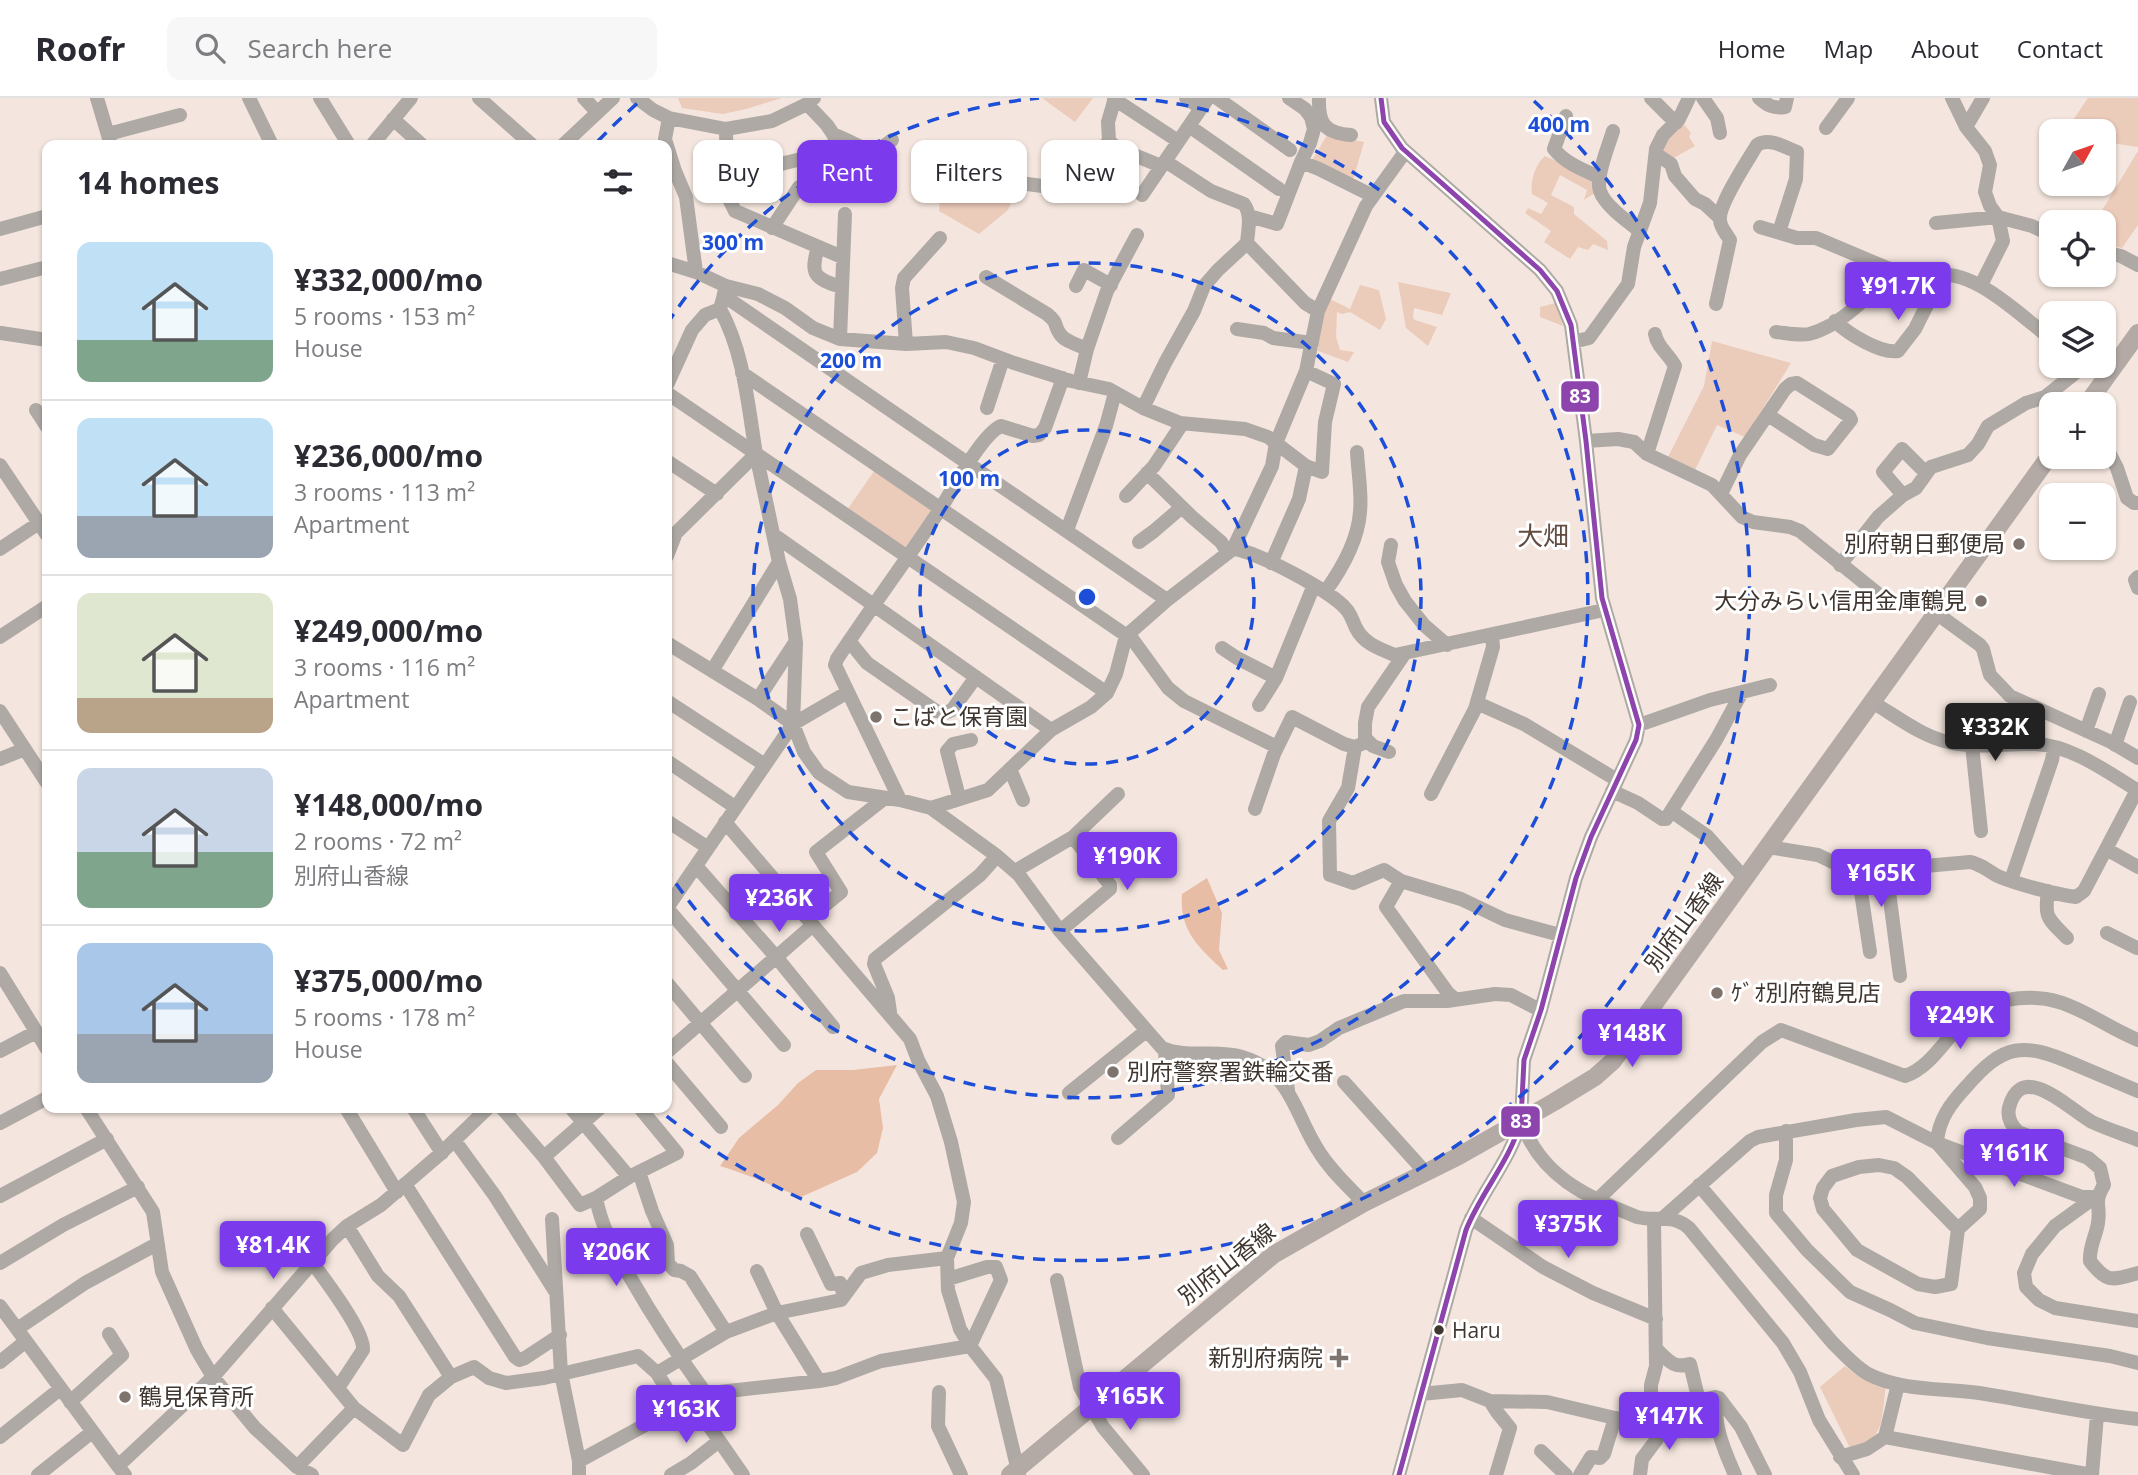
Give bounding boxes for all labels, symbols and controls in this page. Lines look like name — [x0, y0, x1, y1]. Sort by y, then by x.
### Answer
search box — [167, 17, 657, 80]
text: Roofr — [35, 26, 125, 71]
icon: search — [191, 29, 229, 67]
text: Search here — [247, 30, 392, 66]
text: Home — [1718, 32, 1786, 65]
text: Map — [1824, 32, 1873, 65]
text: About — [1911, 32, 1979, 65]
text: Contact — [2017, 32, 2103, 65]
text: 400 m — [1528, 110, 1590, 138]
north arrow — [2039, 119, 2116, 196]
map controls — [2039, 119, 2116, 560]
chip: Buy — [693, 140, 783, 203]
chip: Rent — [797, 140, 897, 203]
chip: Filters — [911, 140, 1027, 203]
chip: New — [1041, 140, 1139, 203]
text: 14 homes — [77, 162, 220, 203]
icon: filters — [599, 163, 637, 201]
button: locate — [2039, 210, 2116, 287]
text: 300 m — [702, 228, 764, 256]
text: ¥332,000/mo — [294, 259, 483, 300]
pin: ¥91.7K — [1841, 262, 1955, 322]
text: ¥91.7K — [1861, 269, 1935, 301]
icon: home — [133, 270, 217, 354]
text: 5 rooms · 153 m² — [294, 300, 475, 332]
button: layers — [2039, 301, 2116, 378]
text: House — [294, 332, 363, 364]
text: 200 m — [820, 346, 882, 374]
line badge: 83 — [1560, 380, 1600, 413]
text: 83 — [1569, 383, 1591, 409]
button: + — [2039, 392, 2116, 469]
text: ¥236,000/mo — [294, 435, 483, 476]
icon: home — [133, 446, 217, 530]
text: 100 m — [938, 464, 1000, 492]
text: 3 rooms · 113 m² — [294, 476, 475, 508]
button: − — [2039, 483, 2116, 560]
text: Apartment — [294, 508, 410, 540]
district label: 大畑 — [1517, 517, 1569, 553]
place label: 別府朝日郵便局 — [1844, 527, 2005, 559]
marker: 別府朝日郵便局 — [2011, 536, 2027, 552]
place label: 大分みらい信用金庫鶴見 — [1714, 584, 1967, 616]
centre of rings — [1075, 585, 1099, 609]
marker: 大分みらい信用金庫鶴見 — [1973, 593, 1989, 609]
text: ¥249,000/mo — [294, 610, 483, 651]
icon: home — [133, 621, 217, 705]
text: 3 rooms · 116 m² — [294, 651, 475, 683]
text: Apartment — [294, 683, 410, 715]
place label: こばと保育園 — [890, 700, 1028, 732]
pin: ¥332K — [1946, 704, 2044, 763]
marker: こばと保育園 — [868, 709, 884, 725]
text: ¥332K — [1961, 710, 2029, 742]
text: ¥148,000/mo — [294, 784, 483, 825]
icon: home — [133, 796, 217, 880]
text: 2 rooms · 72 m² — [294, 825, 462, 857]
pin: ¥190K — [1078, 832, 1176, 892]
text: ¥190K — [1093, 839, 1161, 871]
pin: ¥165K — [1832, 850, 1930, 909]
text: ¥165K — [1847, 856, 1915, 888]
text: 別府山香線 — [294, 859, 409, 891]
street label: 別府山香線 — [1636, 865, 1730, 977]
pin: ¥236K — [730, 874, 828, 934]
text: ¥236K — [745, 881, 813, 913]
text: ¥375,000/mo — [294, 960, 483, 1001]
icon: home — [133, 971, 217, 1055]
place label: ｹﾞｵ別府鶴見店 — [1731, 976, 1881, 1008]
marker: ｹﾞｵ別府鶴見店 — [1709, 985, 1725, 1001]
pin: ¥249K — [1911, 992, 2009, 1051]
text: ¥249K — [1926, 998, 1994, 1030]
text: 5 rooms · 178 m² — [294, 1001, 475, 1033]
pin: ¥148K — [1583, 1010, 1681, 1069]
text: ¥148K — [1598, 1016, 1666, 1048]
text: House — [294, 1033, 363, 1065]
place label: 別府警察署鉄輪交番 — [1127, 1055, 1334, 1087]
marker: 別府警察署鉄輪交番 — [1105, 1064, 1121, 1080]
line badge: 83 — [1500, 1105, 1541, 1138]
text: 83 — [1510, 1108, 1532, 1134]
pin: ¥161K — [1965, 1130, 2063, 1189]
text: ¥161K — [1980, 1136, 2048, 1168]
pin: ¥375K — [1519, 1200, 1617, 1260]
text: ¥375K — [1534, 1207, 1602, 1239]
street label: 別府山香線 — [1171, 1215, 1282, 1311]
pin: ¥81.4K — [216, 1222, 330, 1281]
text: ¥81.4K — [236, 1228, 310, 1260]
pin: ¥206K — [567, 1228, 665, 1288]
text: ¥206K — [582, 1235, 650, 1267]
place label: Haru — [1452, 1316, 1501, 1344]
marker: Haru — [1432, 1323, 1446, 1337]
place label: 新別府病院 — [1208, 1341, 1323, 1373]
marker: 新別府病院 — [1329, 1348, 1349, 1368]
pin: ¥165K — [1081, 1372, 1179, 1432]
text: ¥165K — [1096, 1379, 1164, 1411]
place label: 鶴見保育所 — [139, 1380, 254, 1412]
pin: ¥163K — [637, 1386, 735, 1445]
marker: 鶴見保育所 — [117, 1389, 133, 1405]
text: ¥163K — [652, 1392, 720, 1424]
pin: ¥147K — [1620, 1392, 1718, 1452]
text: ¥147K — [1635, 1399, 1703, 1431]

